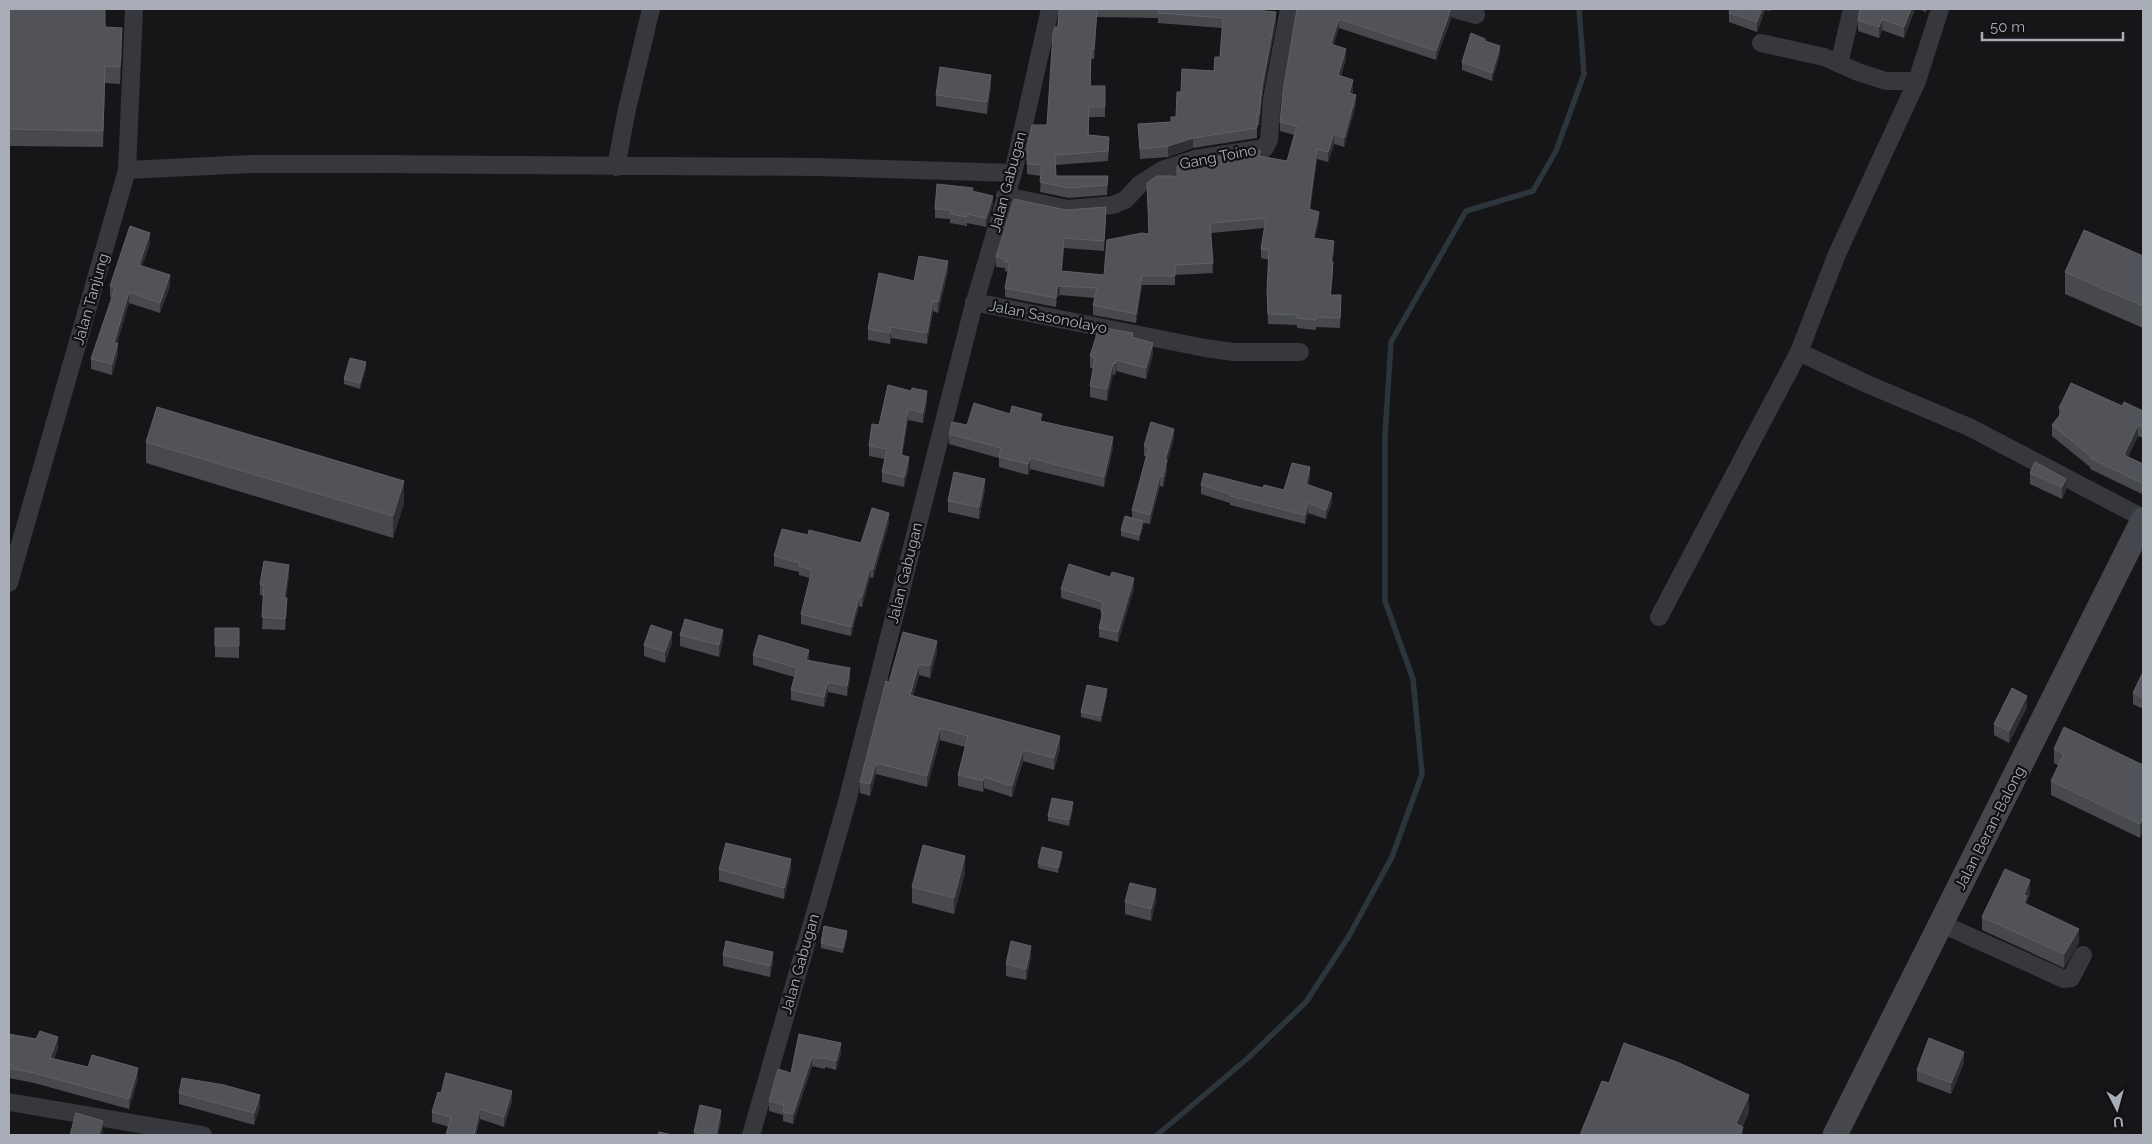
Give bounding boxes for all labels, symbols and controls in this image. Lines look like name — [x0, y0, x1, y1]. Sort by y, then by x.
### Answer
scale bar — [1982, 10, 2123, 42]
text: 50 m — [1990, 18, 2025, 36]
street label: Jalan Gabugan — [986, 130, 1030, 234]
street label: Gang Toino — [1178, 141, 1258, 173]
street label: Jalan Tanjung — [69, 251, 113, 347]
street label: Jalan Sasonolayo — [987, 297, 1109, 337]
street label: Jalan Gabugan — [884, 521, 926, 625]
street label: Jalan Beran-Balong — [1951, 763, 2029, 893]
street label: Jalan Gabugan — [777, 912, 823, 1016]
north arrow — [2092, 1084, 2142, 1134]
text: U — [2112, 1113, 2124, 1130]

